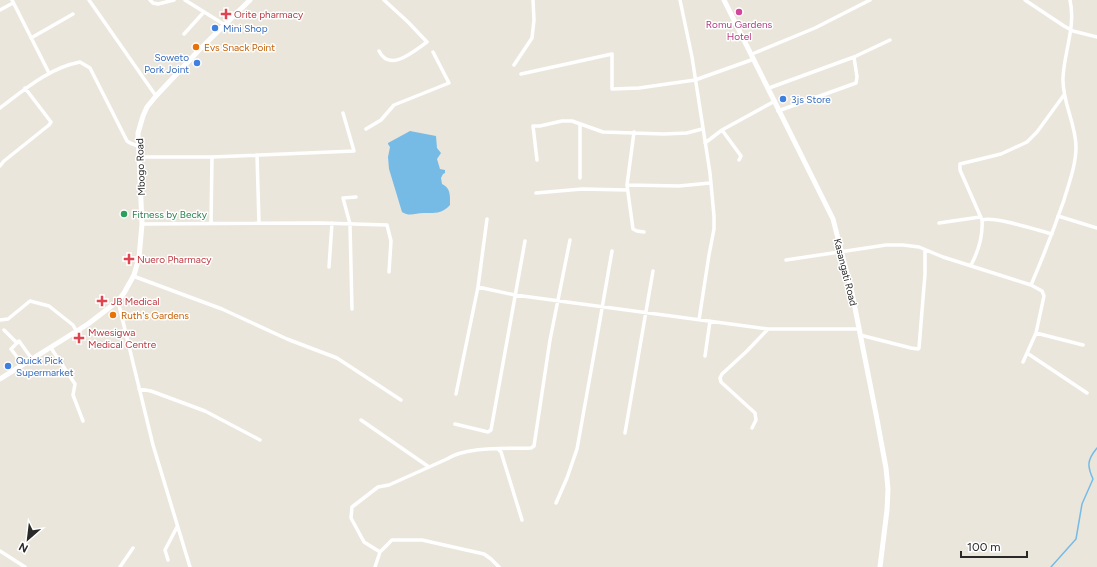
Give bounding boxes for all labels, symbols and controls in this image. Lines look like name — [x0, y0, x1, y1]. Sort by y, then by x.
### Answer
marker: Romu Gardens Hotel — [734, 7, 744, 17]
place label: Orite pharmacy — [234, 8, 304, 21]
marker: Orite pharmacy — [221, 9, 231, 19]
place label: Romu Gardens Hotel — [706, 18, 772, 43]
place label: Mini Shop — [223, 22, 268, 35]
marker: Mini Shop — [210, 23, 220, 33]
place label: Evs Snack Point — [204, 41, 275, 54]
marker: Evs Snack Point — [191, 42, 201, 52]
place label: Soweto Pork Joint — [144, 51, 189, 76]
marker: Soweto Pork Joint — [192, 58, 202, 68]
place label: 3js Store — [791, 93, 831, 106]
marker: 3js Store — [778, 94, 788, 104]
street label: Mbogo Road — [133, 138, 148, 196]
place label: Fitness by Becky — [132, 208, 208, 221]
marker: Fitness by Becky — [119, 209, 129, 219]
street label: Kasangati Road — [831, 237, 860, 307]
place label: Nuero Pharmacy — [137, 253, 212, 266]
marker: Nuero Pharmacy — [124, 254, 134, 264]
marker: JB Medical — [96, 295, 108, 307]
place label: JB Medical — [111, 295, 160, 308]
place label: Ruth's Gardens — [121, 309, 189, 322]
marker: Ruth's Gardens — [108, 310, 118, 320]
place label: Mwesigwa Medical Centre — [88, 326, 157, 351]
marker: Mwesigwa Medical Centre — [73, 332, 85, 344]
place label: Quick Pick Supermarket — [16, 354, 74, 379]
marker: Quick Pick Supermarket — [3, 361, 13, 371]
north arrow — [8, 519, 48, 559]
scale bar — [961, 533, 1027, 559]
text: N — [17, 540, 30, 555]
text: 100 m — [967, 540, 1001, 554]

